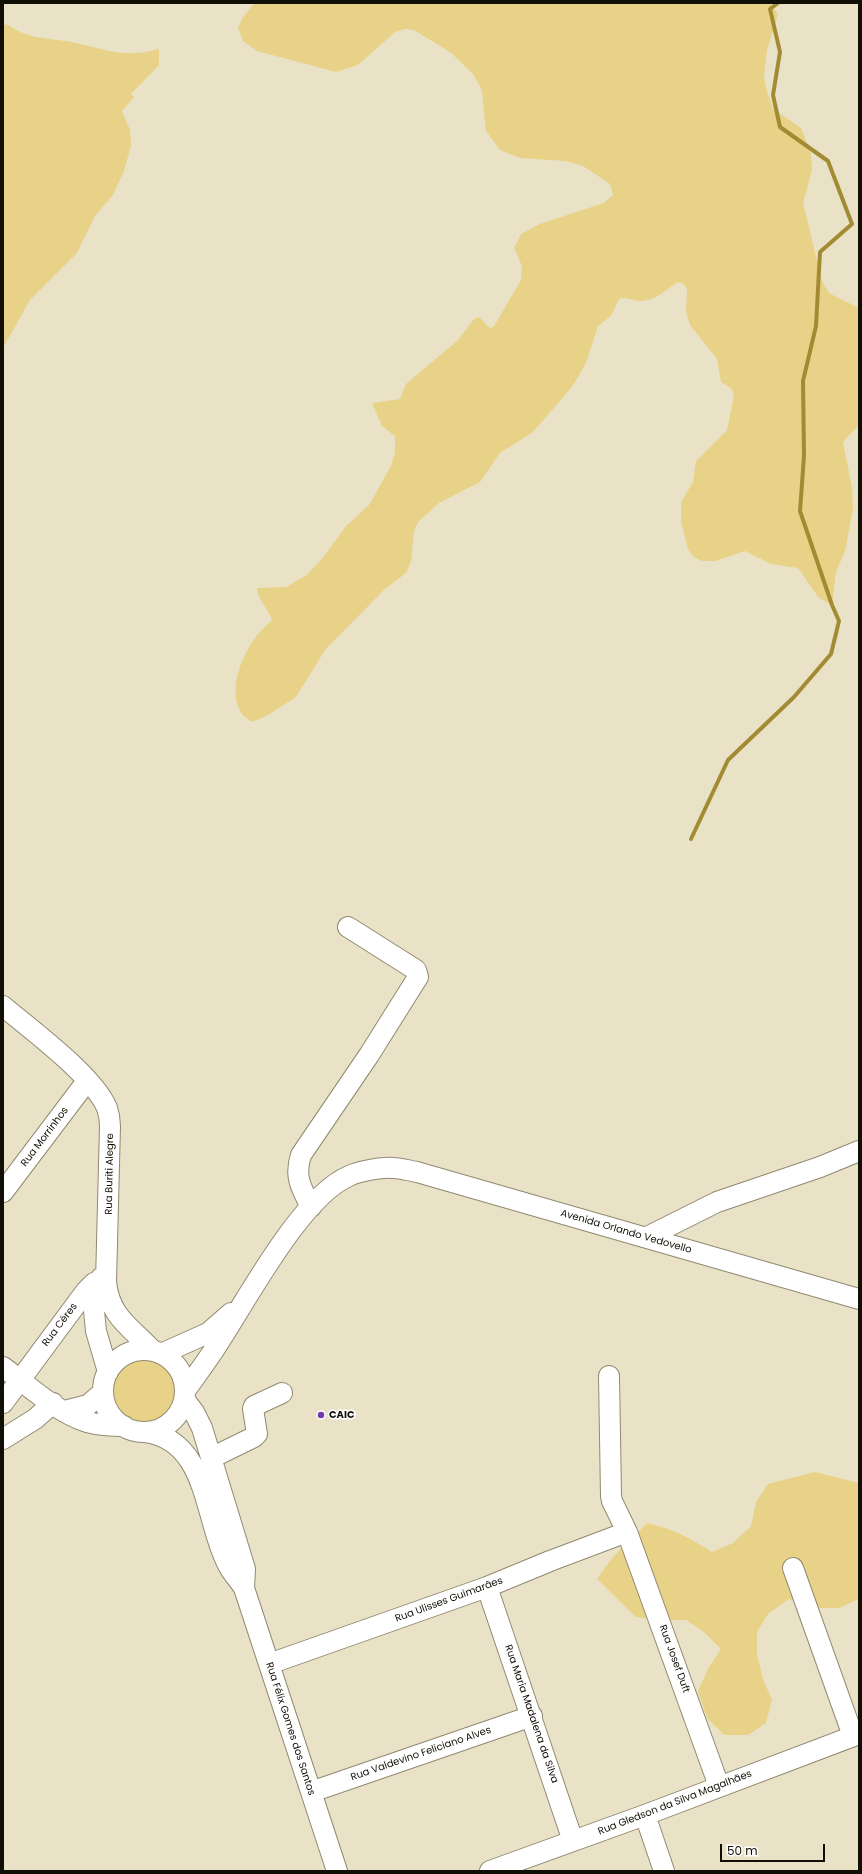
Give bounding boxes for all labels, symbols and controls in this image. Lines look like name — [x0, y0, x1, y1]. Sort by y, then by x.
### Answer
street label: Rua Morrinhos — [19, 1105, 71, 1169]
street label: Rua Buriti Alegre — [103, 1133, 117, 1215]
street label: Avenida Orlando Vedovello — [559, 1208, 693, 1256]
street label: Rua Céres — [40, 1301, 80, 1349]
place label: CAIC — [329, 1409, 355, 1421]
marker: CAIC — [316, 1410, 326, 1420]
street label: Rua Ulisses Guimarães — [394, 1575, 504, 1625]
street label: Rua Josef Duft — [656, 1623, 692, 1695]
street label: Rua Maria Madalena da Silva — [502, 1643, 560, 1785]
street label: Rua Félix Gomes dos Santos — [263, 1661, 317, 1797]
street label: Rua Valdevino Feliciano Alves — [349, 1724, 493, 1784]
street label: Rua Gledson da Silva Magalhães — [596, 1768, 754, 1838]
scale bar — [722, 1836, 827, 1862]
text: 50 m — [727, 1842, 758, 1859]

